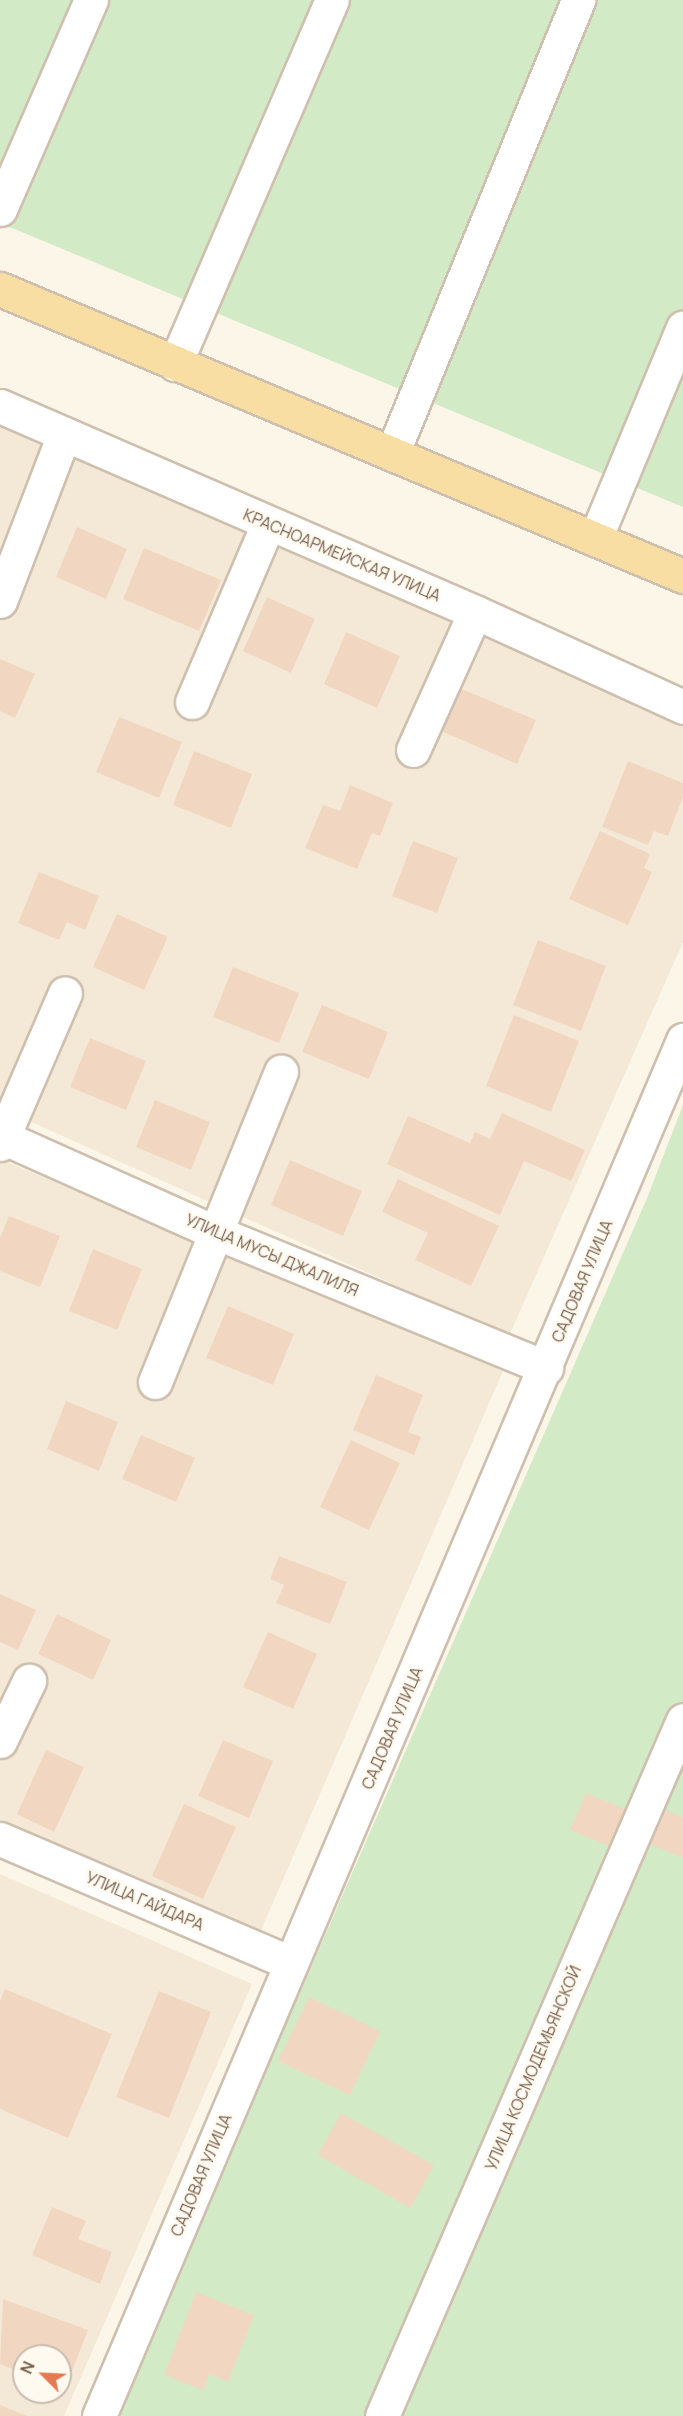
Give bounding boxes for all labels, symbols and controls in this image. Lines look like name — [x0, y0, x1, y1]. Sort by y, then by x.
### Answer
street label: КРАСНОАРМЕЙСКАЯ УЛИЦА — [240, 505, 444, 605]
street label: УЛИЦА МУСЫ ДЖАЛИЛЯ — [183, 1210, 361, 1300]
street label: САДОВАЯ УЛИЦА — [548, 1217, 616, 1345]
street label: САДОВАЯ УЛИЦА — [358, 1664, 426, 1792]
street label: УЛИЦА ГАЙДАРА — [83, 1867, 207, 1935]
street label: УЛИЦА КОСМОДЕМЬЯНСКОЙ — [481, 1963, 585, 2173]
street label: САДОВАЯ УЛИЦА — [167, 2111, 235, 2239]
north arrow — [12, 2344, 72, 2404]
text: N — [15, 2358, 40, 2377]

